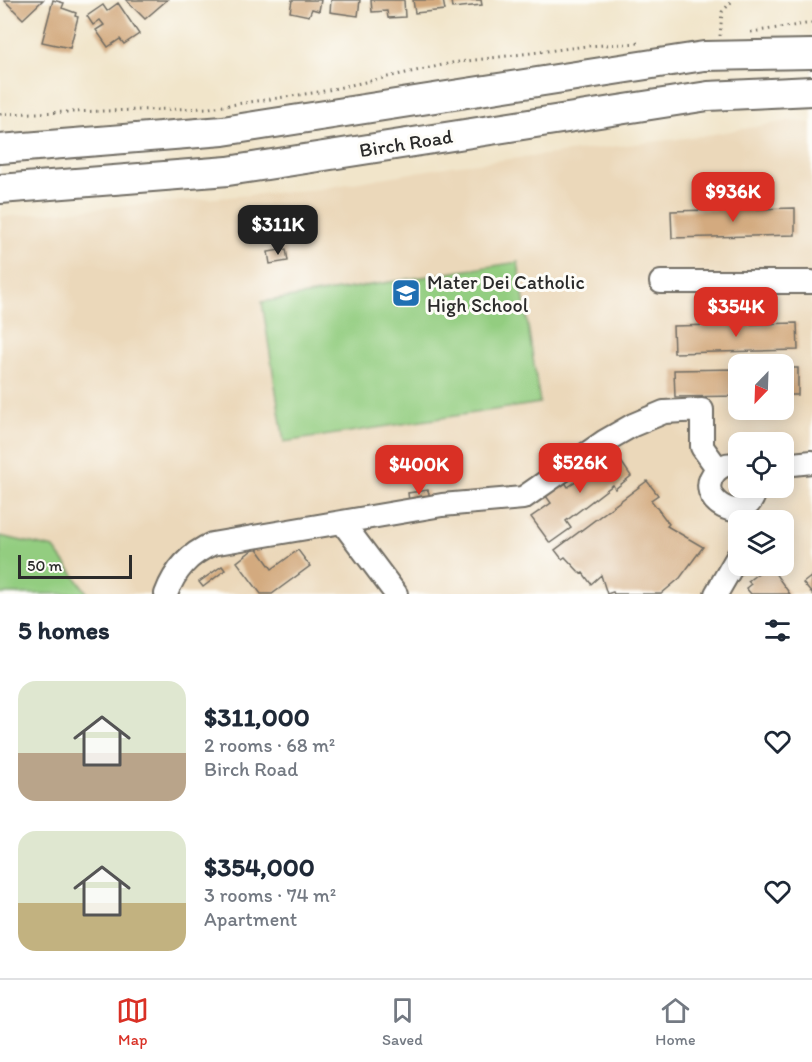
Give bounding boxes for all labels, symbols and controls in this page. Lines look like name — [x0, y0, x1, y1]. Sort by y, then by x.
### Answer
street label: Birch Road — [358, 124, 454, 162]
pin: $936K — [691, 172, 775, 223]
text: $936K — [706, 179, 760, 203]
pin: $311K — [236, 205, 320, 256]
text: $311K — [252, 212, 304, 236]
place label: Mater Dei Catholic High School — [427, 270, 585, 317]
school or university icon: Mater Dei Catholic High School — [390, 277, 422, 309]
pin: $354K — [694, 287, 778, 338]
text: $354K — [708, 294, 764, 318]
north arrow — [728, 354, 794, 420]
map controls — [728, 354, 794, 576]
button: locate — [728, 432, 794, 498]
pin: $526K — [538, 443, 622, 494]
pin: $400K — [377, 445, 461, 496]
text: $526K — [553, 450, 607, 474]
text: $400K — [389, 452, 449, 476]
button: layers — [728, 510, 794, 576]
scale bar — [18, 552, 132, 580]
text: 50 m — [27, 556, 62, 575]
text: 5 homes — [18, 614, 110, 646]
icon: filters — [761, 614, 794, 647]
text: $311,000 — [204, 701, 310, 733]
icon: home — [66, 705, 138, 777]
icon: heart — [761, 725, 794, 758]
text: 2 rooms · 68 m² — [204, 733, 335, 757]
text: Birch Road — [204, 757, 298, 781]
text: $354,000 — [204, 851, 315, 883]
icon: home — [66, 855, 138, 927]
icon: heart — [761, 875, 794, 908]
text: 3 rooms · 74 m² — [204, 883, 336, 907]
text: Apartment — [204, 907, 297, 931]
tab: Map — [116, 994, 149, 1049]
tab: Saved — [382, 994, 423, 1049]
tab: Home — [655, 994, 696, 1049]

